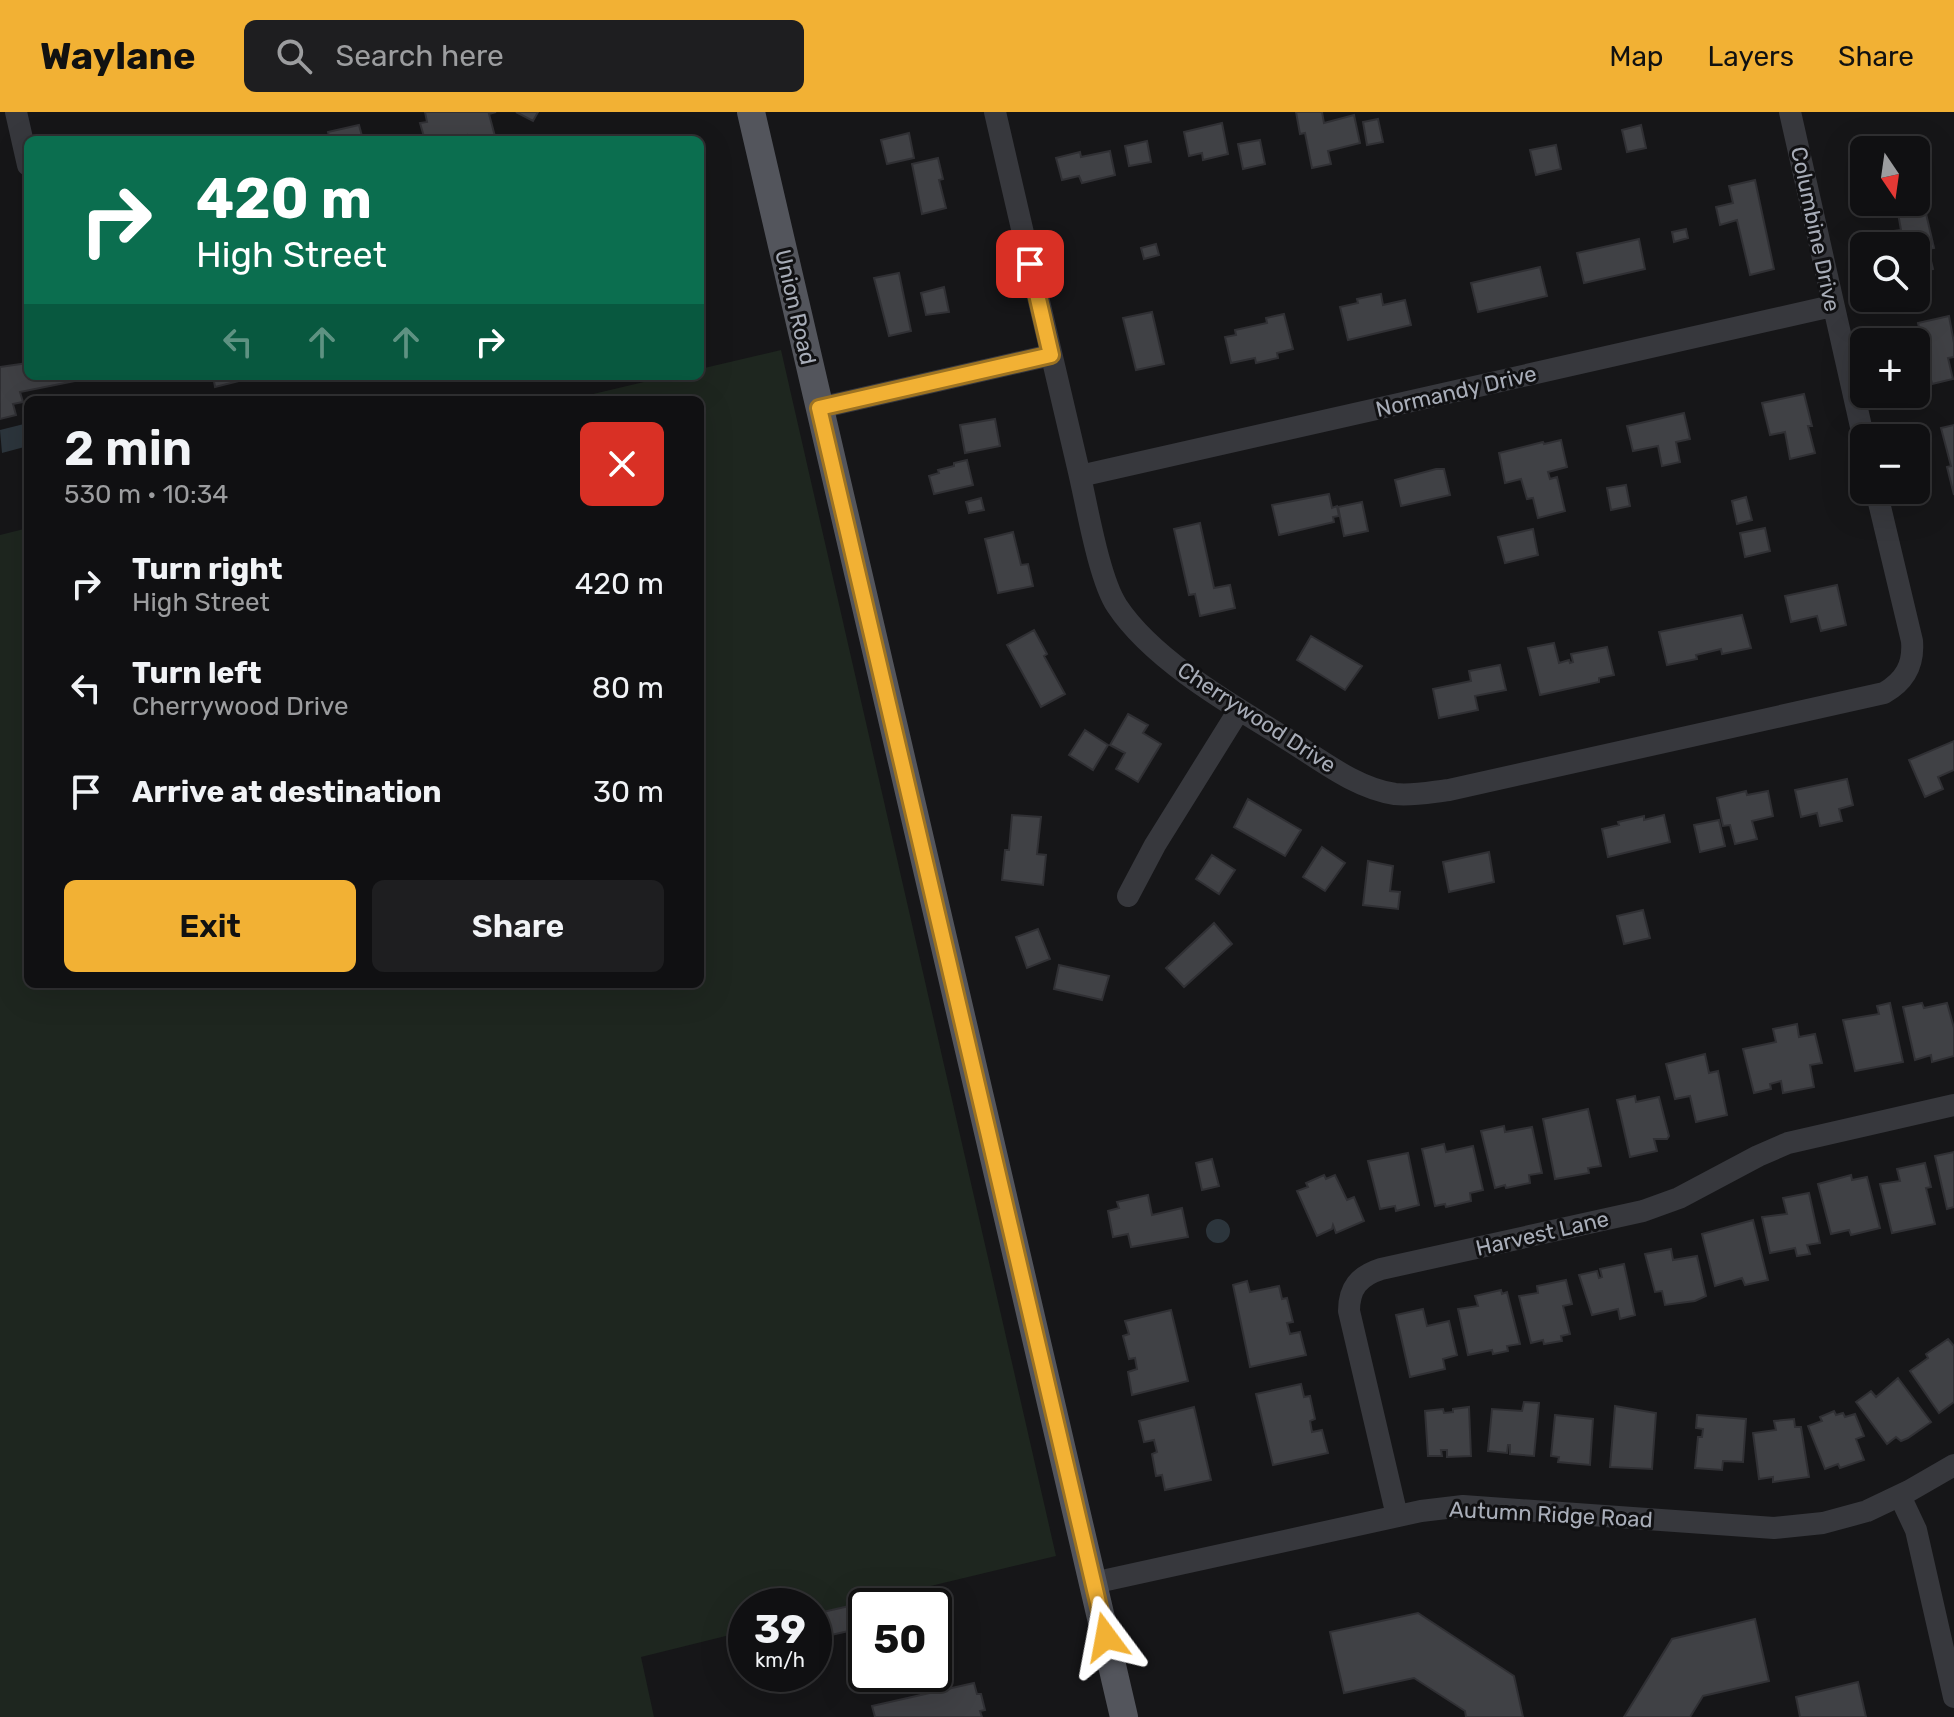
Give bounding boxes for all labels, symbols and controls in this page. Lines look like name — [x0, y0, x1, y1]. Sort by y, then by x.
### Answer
search box — [244, 20, 804, 92]
text: Waylane — [40, 33, 196, 79]
icon: search — [272, 34, 316, 78]
text: Search here — [336, 38, 504, 74]
text: Map — [1609, 40, 1664, 73]
text: Layers — [1708, 40, 1794, 73]
text: Share — [1838, 40, 1914, 73]
north arrow — [1850, 136, 1930, 216]
map controls — [1850, 136, 1930, 504]
street label: Columbine Drive — [1785, 144, 1846, 314]
text: 420 m — [196, 166, 372, 232]
icon: right — [64, 168, 168, 272]
pin — [996, 230, 1064, 298]
button: search — [1850, 232, 1930, 312]
text: High Street — [196, 233, 387, 276]
icon: arrive — [1008, 242, 1052, 286]
street label: Union Road — [769, 247, 822, 367]
icon: left — [216, 320, 260, 364]
icon: ahead — [300, 320, 344, 364]
icon: ahead — [384, 320, 428, 364]
icon: right — [468, 320, 512, 364]
button: + — [1850, 328, 1930, 408]
street label: Normandy Drive — [1373, 360, 1539, 423]
text: 2 min — [64, 420, 192, 477]
button: close — [580, 422, 664, 506]
button: − — [1850, 424, 1930, 504]
text: 530 m · 10:34 — [64, 479, 228, 510]
text: Turn right — [132, 551, 283, 587]
icon: right — [64, 562, 108, 606]
text: 420 m — [575, 566, 664, 602]
text: High Street — [132, 587, 270, 618]
text: Turn left — [132, 655, 262, 691]
street label: Cherrywood Drive — [1173, 656, 1341, 779]
icon: left — [64, 666, 108, 710]
text: 80 m — [592, 670, 664, 706]
text: Cherrywood Drive — [132, 691, 349, 722]
icon: arrive — [64, 770, 108, 814]
text: Arrive at destination — [132, 774, 442, 810]
text: 30 m — [593, 774, 664, 810]
button: Exit — [64, 880, 356, 972]
button: Share — [372, 880, 664, 972]
street label: Harvest Lane — [1473, 1205, 1611, 1262]
street label: Autumn Ridge Road — [1449, 1496, 1653, 1533]
speed limit sign: 50 — [848, 1588, 952, 1692]
position arrow — [1064, 1595, 1148, 1679]
text: 39 — [754, 1606, 806, 1653]
text: km/h — [755, 1648, 805, 1672]

